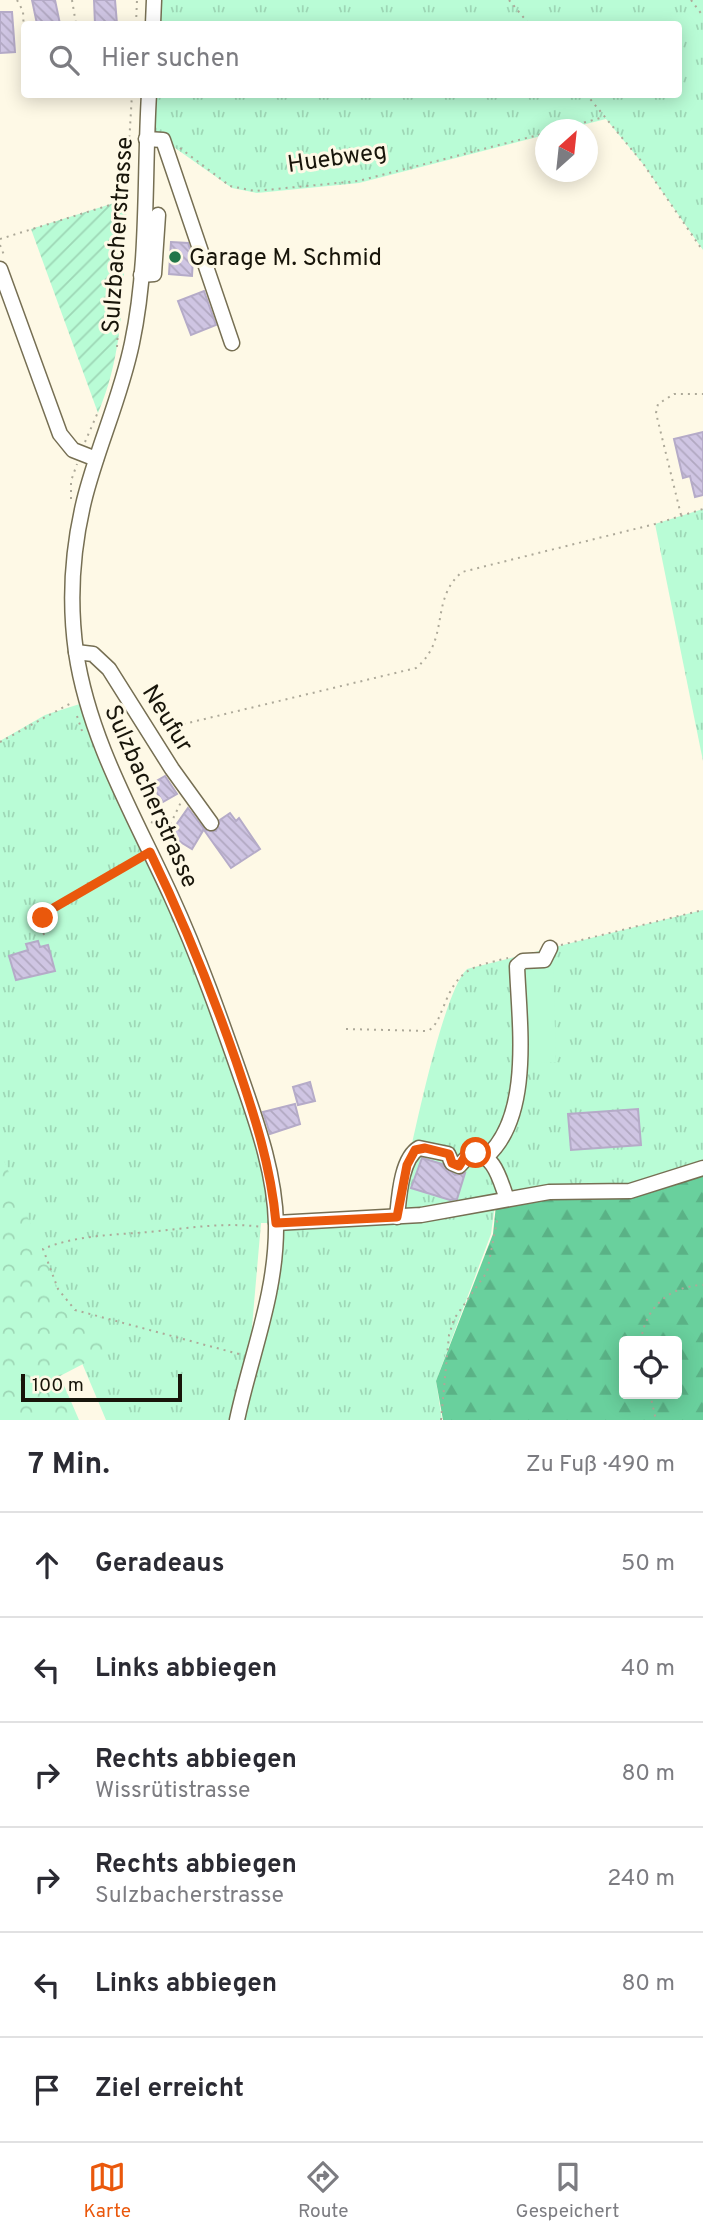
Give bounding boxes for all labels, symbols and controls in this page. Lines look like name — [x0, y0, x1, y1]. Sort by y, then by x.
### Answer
search box — [21, 21, 682, 98]
icon: search — [45, 41, 83, 79]
text: Hier suchen — [101, 43, 240, 76]
north arrow — [535, 119, 598, 182]
street label: Sulzbacherstrasse — [97, 136, 141, 334]
street label: Huebweg — [286, 137, 389, 181]
place label: Garage M. Schmid — [189, 244, 382, 274]
marker: Garage M. Schmid — [167, 249, 183, 265]
street label: Neufur — [134, 680, 199, 758]
street label: Sulzbacherstrasse — [96, 701, 204, 893]
route end — [27, 902, 58, 933]
route start — [460, 1137, 491, 1168]
map controls — [619, 1336, 682, 1399]
button: locate — [619, 1336, 682, 1399]
scale bar — [21, 1371, 182, 1403]
text: 100 m — [32, 1374, 84, 1398]
text: 7 Min. — [28, 1447, 110, 1484]
text: Zu Fuß · 490 m — [526, 1451, 675, 1480]
icon: ahead — [28, 1546, 66, 1584]
text: Geradeaus — [95, 1548, 224, 1581]
text: 50 m — [621, 1550, 675, 1579]
icon: left — [28, 1651, 66, 1689]
text: Links abbiegen — [95, 1653, 277, 1686]
text: 40 m — [621, 1655, 675, 1684]
text: Rechts abbiegen — [95, 1744, 297, 1777]
icon: right — [28, 1756, 66, 1794]
text: 80 m — [622, 1760, 675, 1789]
text: Wissrütistrasse — [95, 1777, 250, 1806]
text: Rechts abbiegen — [95, 1849, 297, 1882]
icon: right — [28, 1861, 66, 1899]
text: 240 m — [607, 1865, 675, 1894]
text: Sulzbacherstrasse — [95, 1882, 284, 1911]
icon: left — [28, 1966, 66, 2004]
text: Links abbiegen — [95, 1968, 277, 2001]
text: 80 m — [622, 1970, 675, 1999]
icon: arrive — [28, 2071, 66, 2109]
text: Ziel erreicht — [95, 2073, 244, 2106]
tab: Karte — [84, 2158, 131, 2224]
tab: Route — [298, 2158, 349, 2224]
tab: Gespeichert — [516, 2158, 619, 2224]

